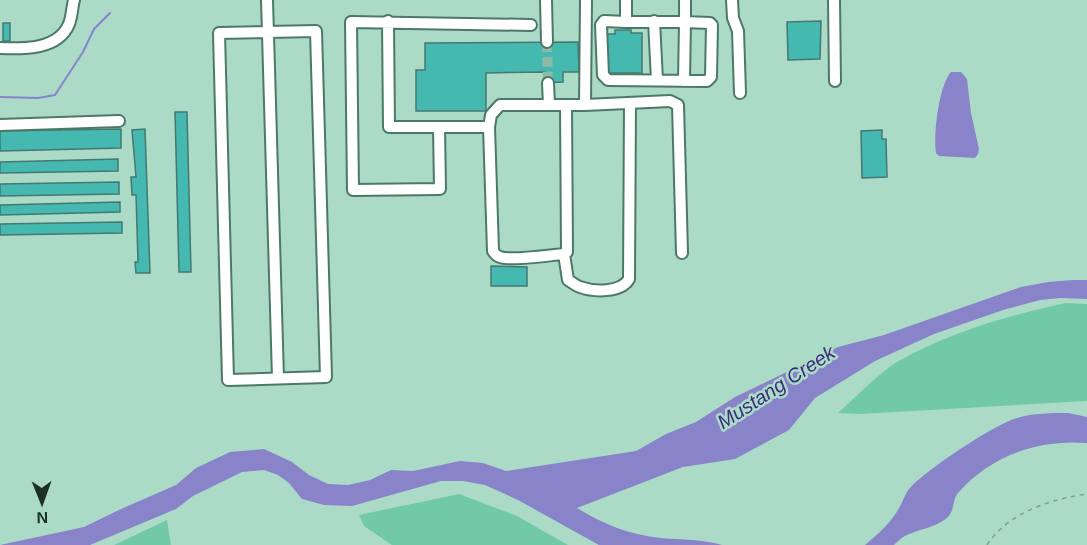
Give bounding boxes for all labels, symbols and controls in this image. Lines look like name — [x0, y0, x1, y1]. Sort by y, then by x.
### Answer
water label: Mustang Creek — [713, 340, 840, 433]
north arrow — [12, 473, 72, 533]
text: N — [36, 509, 48, 526]

